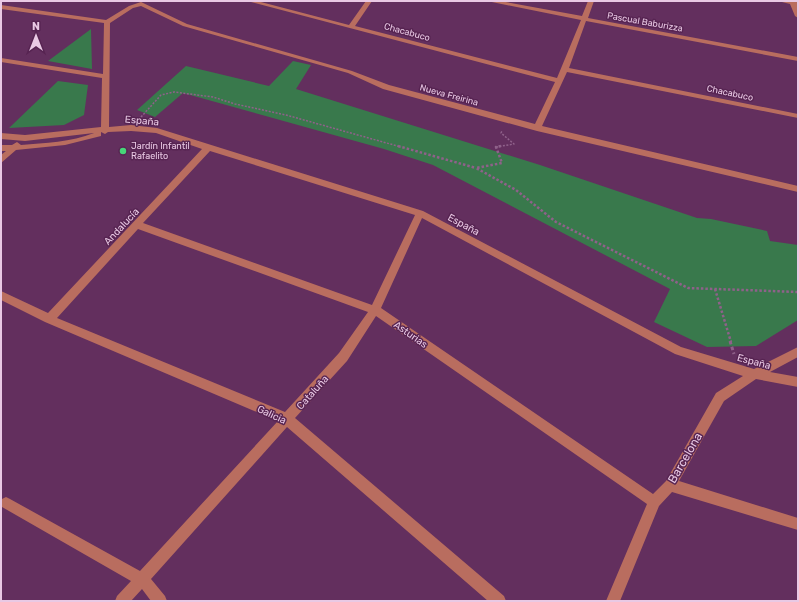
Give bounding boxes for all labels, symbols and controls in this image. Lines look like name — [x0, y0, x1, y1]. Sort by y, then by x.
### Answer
street label: Pascual Baburizza — [606, 10, 684, 34]
north arrow — [16, 16, 56, 56]
text: N — [32, 20, 40, 33]
street label: Chacabuco — [383, 21, 431, 43]
street label: Nueva Freirina — [419, 82, 479, 108]
street label: Chacabuco — [706, 83, 754, 103]
street label: España — [124, 114, 159, 128]
place label: Jardín Infantil Rafaelito — [131, 141, 190, 161]
marker: Jardín Infantil Rafaelito — [118, 146, 128, 156]
street label: Andalucía — [102, 206, 142, 248]
street label: España — [446, 212, 481, 238]
street label: Asturias — [391, 319, 430, 351]
street label: España — [736, 352, 772, 372]
street label: Cataluña — [294, 373, 331, 412]
street label: Galicia — [255, 403, 288, 427]
street label: Barcelona — [665, 430, 705, 486]

